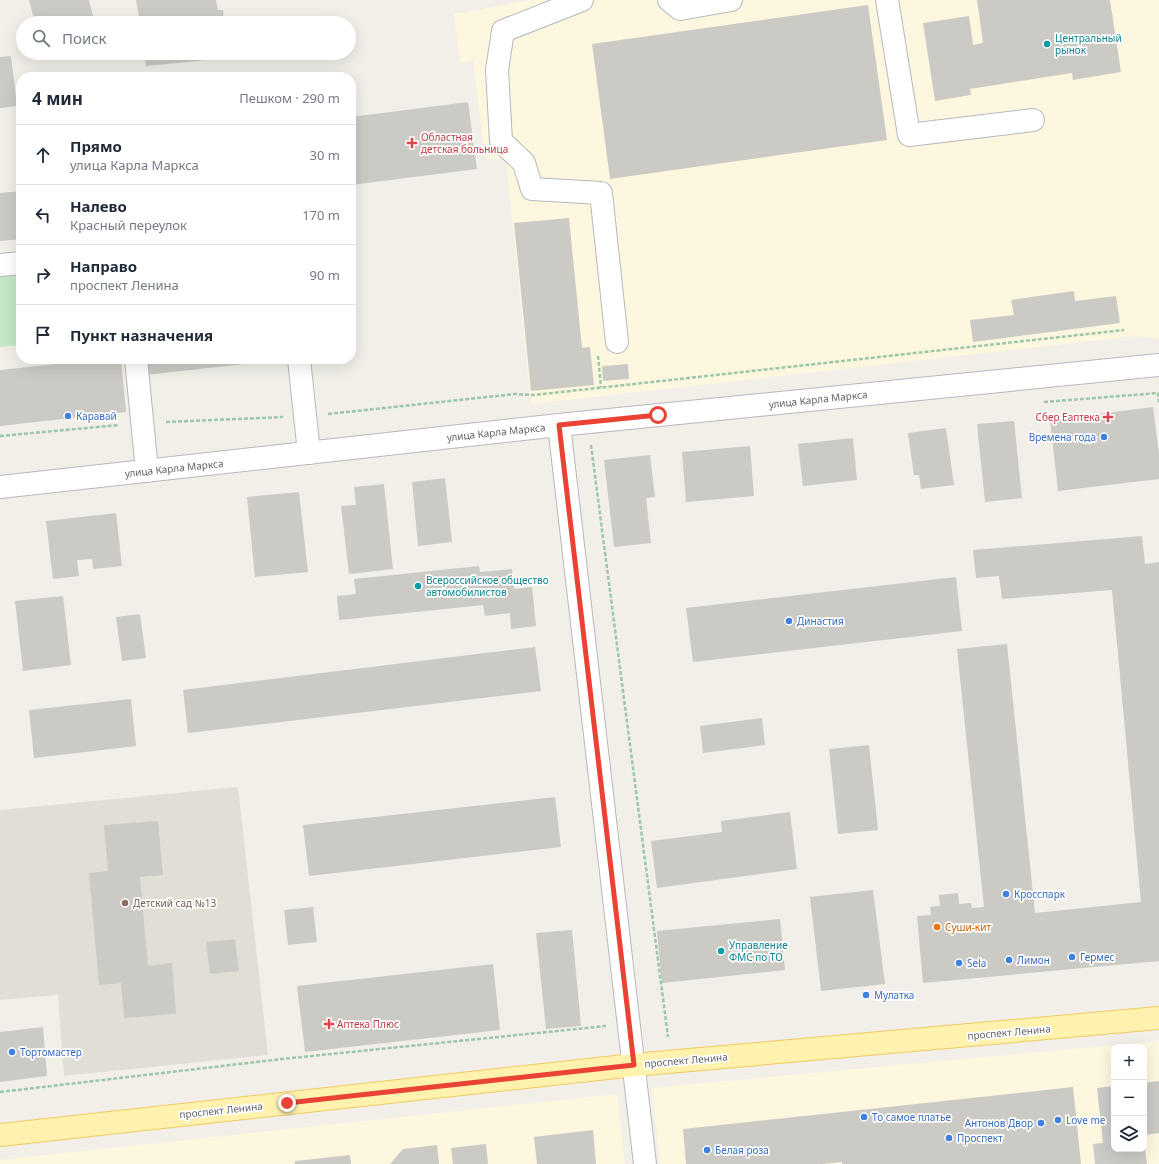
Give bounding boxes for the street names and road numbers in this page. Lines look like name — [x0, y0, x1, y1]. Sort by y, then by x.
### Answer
street label: улица Карла Маркса — [768, 387, 868, 411]
street label: улица Карла Маркса — [446, 420, 546, 444]
street label: улица Карла Маркса — [124, 456, 224, 480]
street label: проспект Ленина — [967, 1021, 1051, 1043]
street label: проспект Ленина — [644, 1049, 728, 1071]
street label: проспект Ленина — [179, 1099, 263, 1121]

